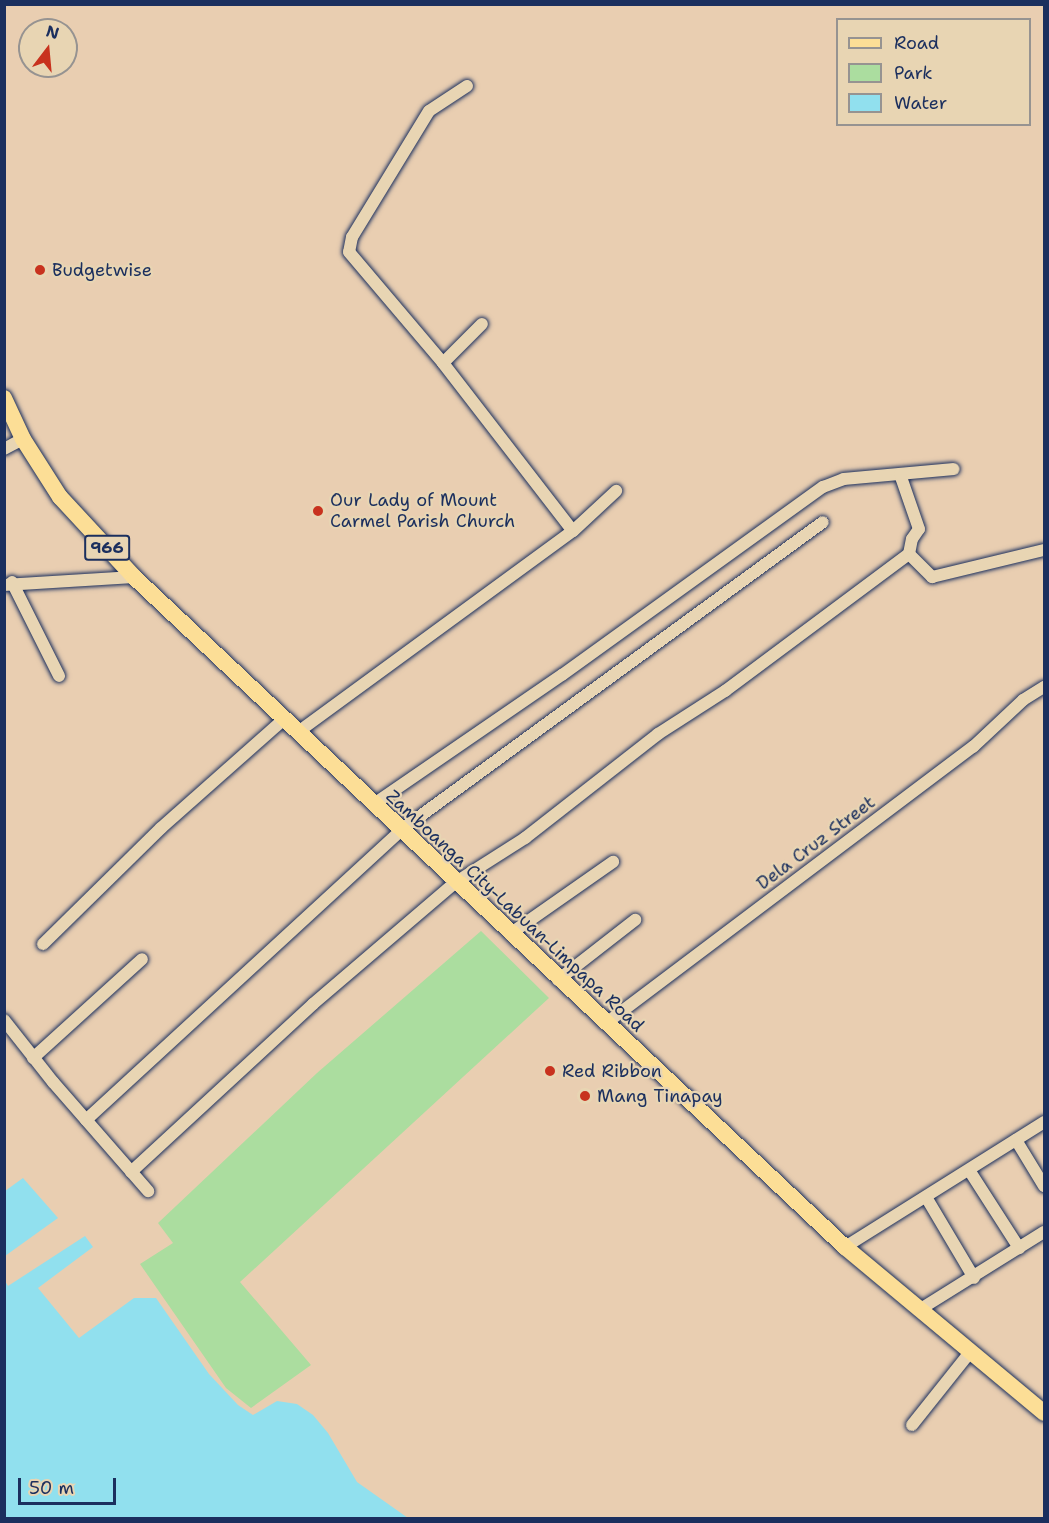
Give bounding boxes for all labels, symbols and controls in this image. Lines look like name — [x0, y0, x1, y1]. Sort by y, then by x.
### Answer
north arrow — [18, 18, 78, 78]
legend — [836, 18, 1031, 126]
text: N — [44, 20, 62, 44]
text: Road — [894, 31, 939, 55]
text: Park — [894, 61, 933, 85]
text: Water — [894, 91, 947, 115]
place label: Budgetwise — [52, 259, 152, 281]
marker: Budgetwise — [33, 263, 47, 277]
place label: Our Lady of Mount Carmel Parish Church — [330, 490, 515, 532]
marker: Our Lady of Mount Carmel Parish Church — [311, 504, 325, 518]
road number: 966 — [83, 535, 131, 561]
street label: Zamboanga City-Labuan-Limpapa Road — [382, 786, 648, 1036]
street label: Dela Cruz Street — [753, 791, 879, 895]
place label: Red Ribbon — [562, 1060, 662, 1082]
marker: Red Ribbon — [543, 1064, 557, 1078]
place label: Mang Tinapay — [597, 1085, 723, 1107]
marker: Mang Tinapay — [578, 1089, 592, 1103]
scale bar — [21, 1466, 118, 1504]
text: 50 m — [29, 1476, 74, 1500]

